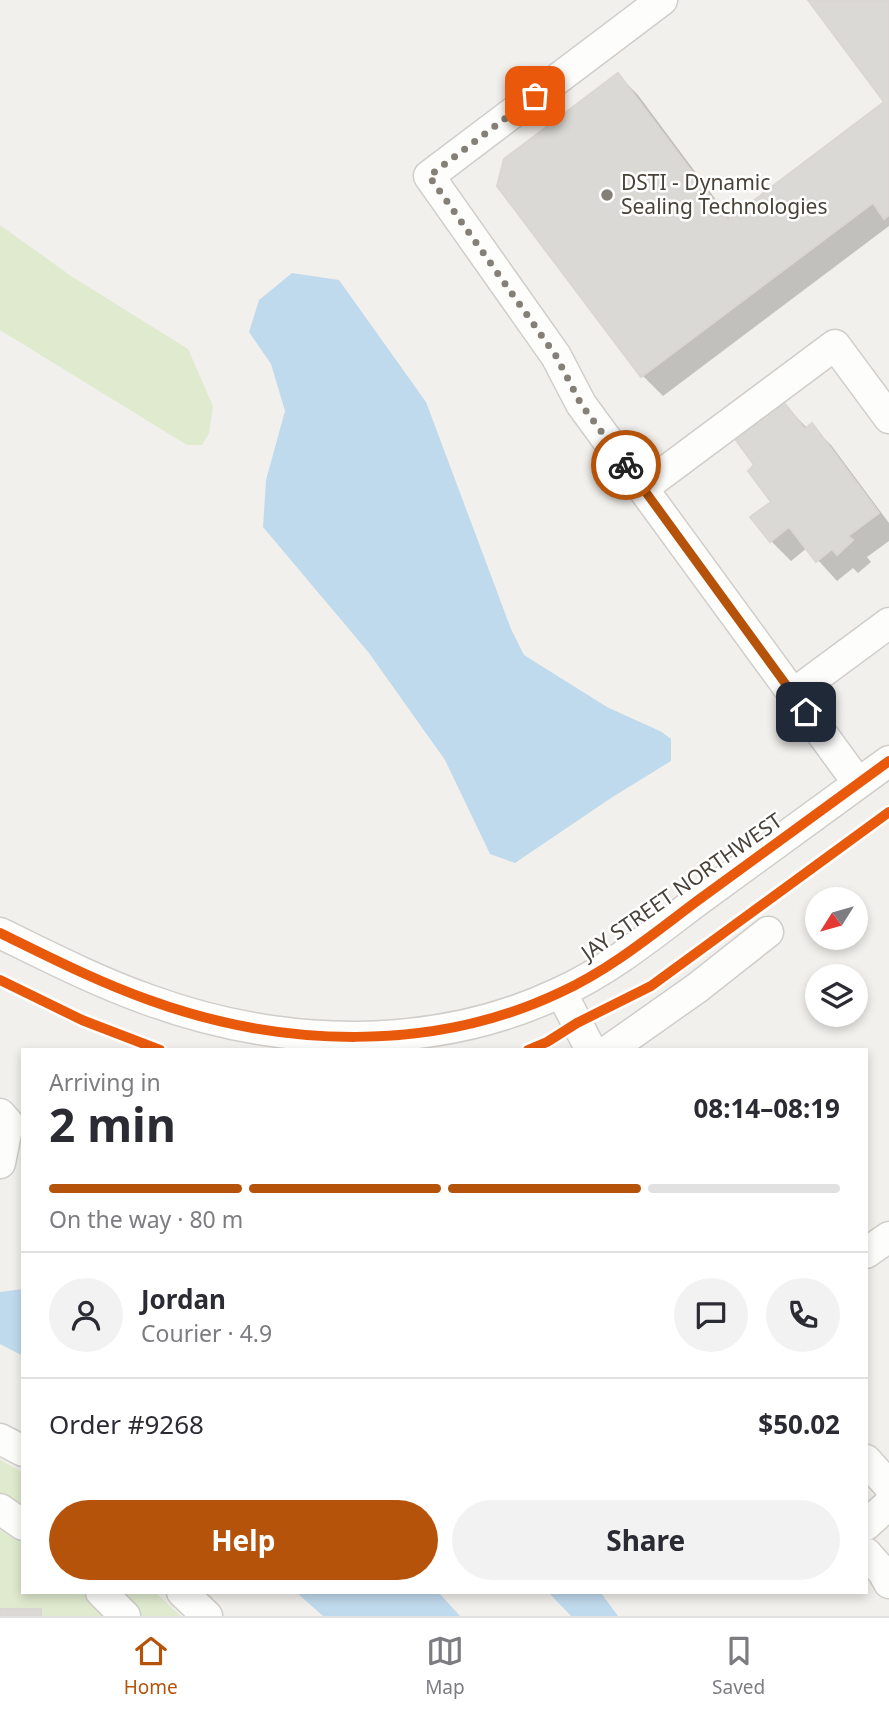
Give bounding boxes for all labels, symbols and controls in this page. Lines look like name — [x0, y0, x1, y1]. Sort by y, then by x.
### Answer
pin — [505, 66, 565, 126]
icon: bag — [516, 77, 554, 115]
place label: DSTI - Dynamic Sealing Technologies — [621, 168, 828, 220]
marker: DSTI - Dynamic Sealing Technologies — [599, 187, 615, 203]
courier — [591, 430, 661, 500]
icon: bike — [607, 446, 645, 484]
pin — [776, 682, 836, 742]
icon: home — [787, 693, 825, 731]
street label: JAY STREET NORTHWEST — [574, 806, 788, 967]
north arrow — [805, 887, 868, 950]
map controls — [805, 887, 868, 1027]
button: layers — [805, 964, 868, 1027]
text: Arriving in — [49, 1066, 161, 1098]
text: 08:14–08:19 — [693, 1090, 840, 1126]
text: 2 min — [49, 1093, 176, 1155]
text: On the way · 80 m — [49, 1203, 243, 1235]
button: person — [49, 1278, 123, 1352]
button: chat — [674, 1278, 748, 1352]
button: phone — [766, 1278, 840, 1352]
text: Jordan — [141, 1281, 226, 1317]
text: Courier · 4.9 — [141, 1317, 272, 1349]
text: Order #9268 — [49, 1406, 204, 1442]
text: $50.02 — [758, 1406, 840, 1442]
button: Help — [49, 1500, 438, 1580]
button: Share — [452, 1500, 840, 1580]
tab: Home — [124, 1632, 178, 1700]
tab: Map — [425, 1632, 465, 1700]
tab: Saved — [712, 1632, 765, 1700]

